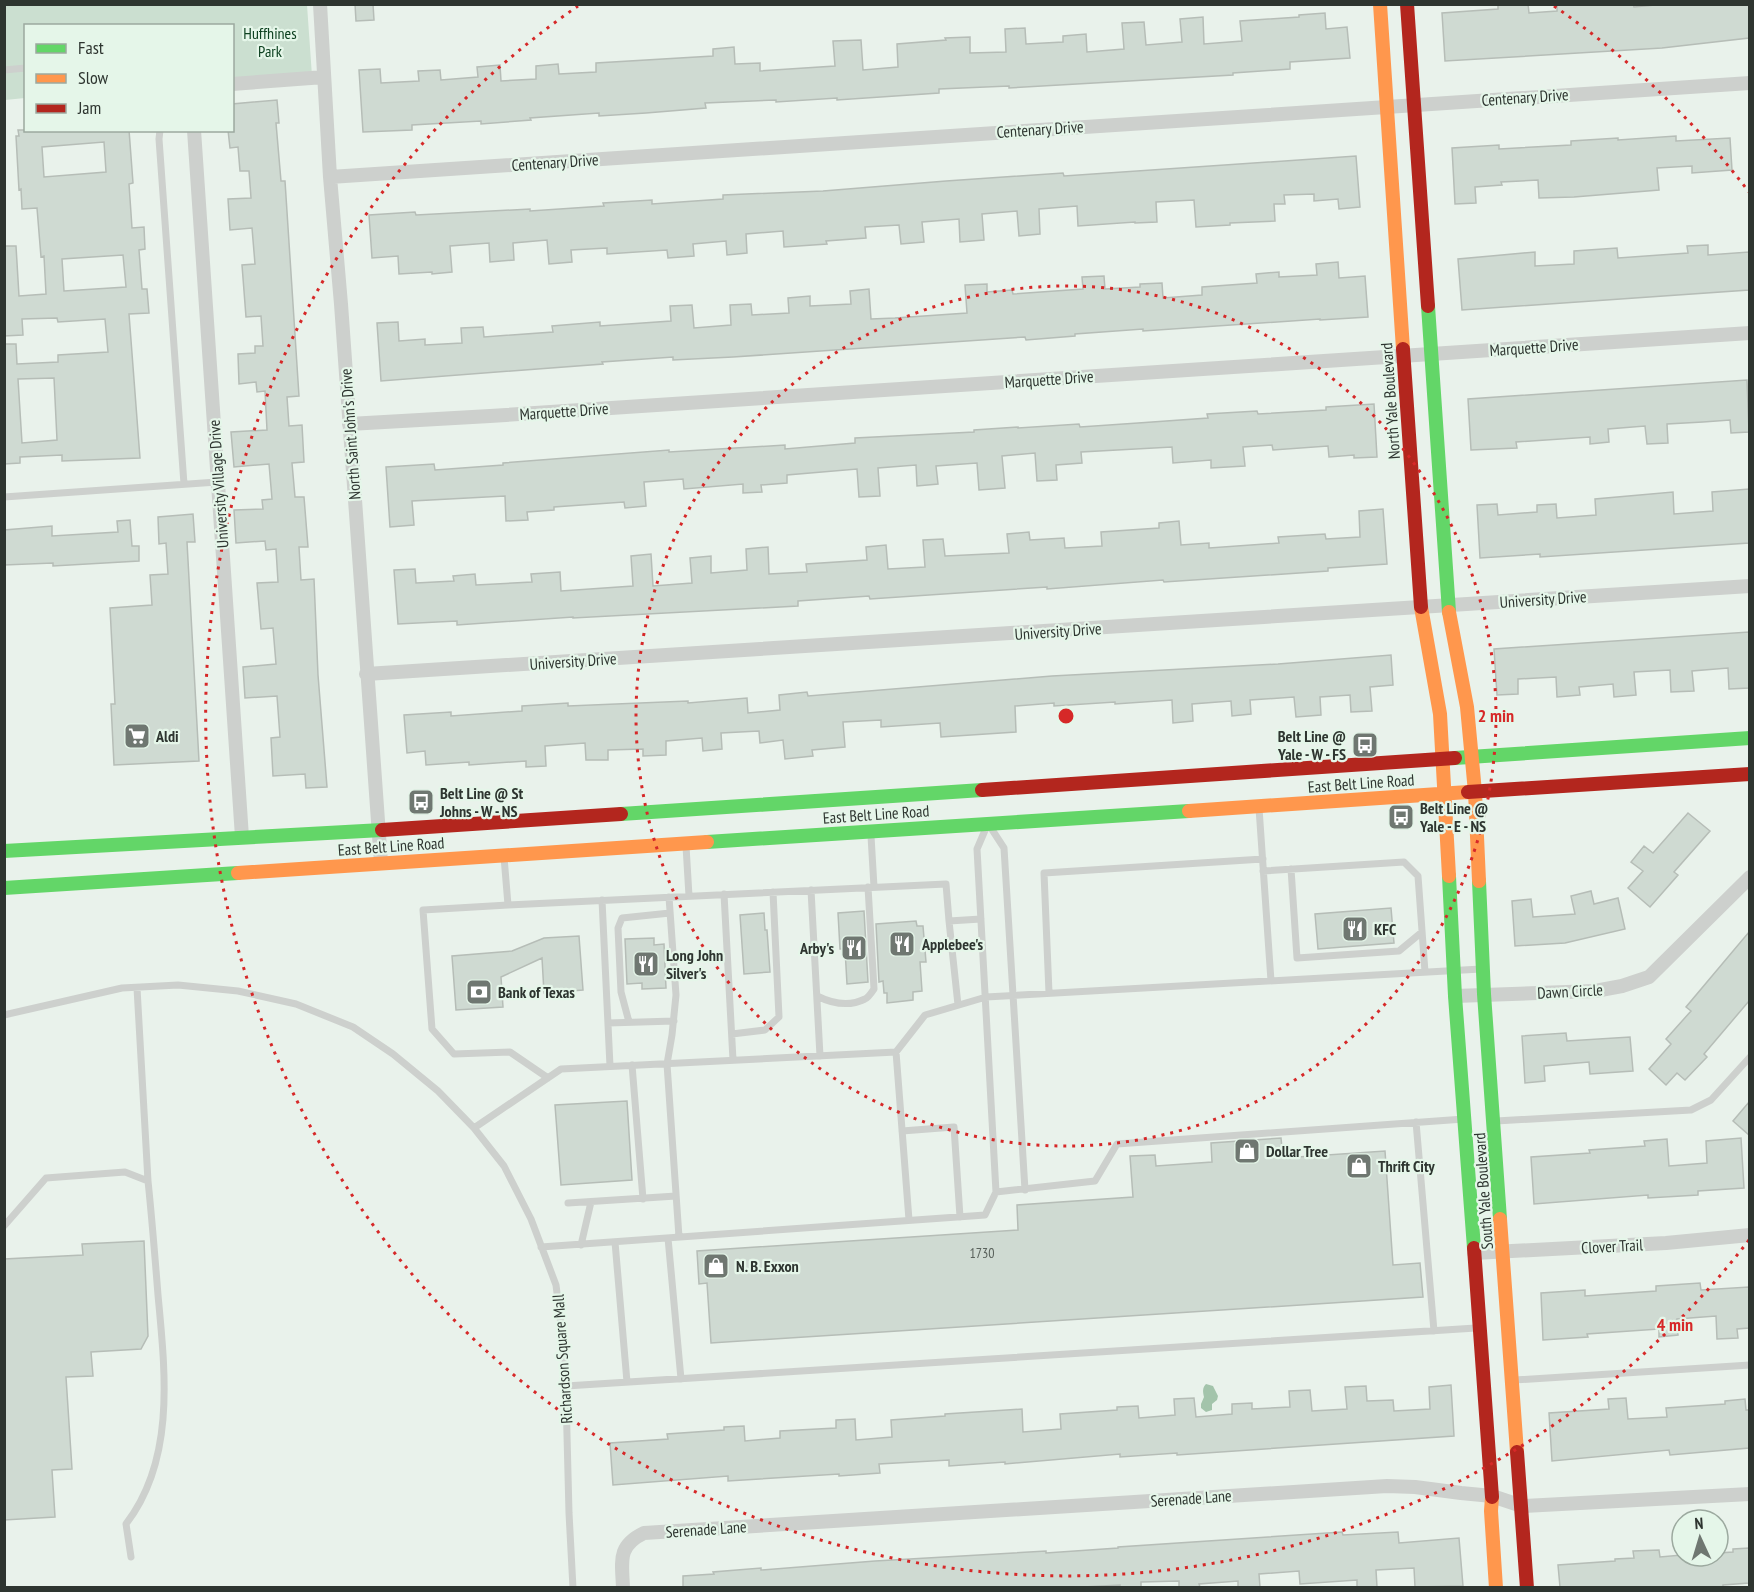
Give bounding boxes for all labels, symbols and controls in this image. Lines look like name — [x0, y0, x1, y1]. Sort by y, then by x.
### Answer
park label: Huffhines Park — [243, 23, 297, 61]
legend — [24, 24, 234, 132]
text: Fast — [78, 36, 104, 59]
text: Slow — [78, 66, 109, 89]
street label: Centenary Drive — [1481, 84, 1569, 110]
text: Jam — [77, 96, 101, 119]
street label: Centenary Drive — [996, 116, 1084, 142]
street label: Centenary Drive — [511, 149, 599, 175]
street label: Marquette Drive — [1489, 334, 1579, 360]
street label: North Yale Boulevard — [1376, 342, 1404, 460]
street label: Marquette Drive — [1004, 366, 1094, 392]
street label: North Saint John's Drive — [335, 368, 365, 500]
street label: Marquette Drive — [519, 398, 609, 424]
street label: University Village Drive — [204, 419, 232, 549]
street label: University Drive — [1499, 586, 1587, 612]
street label: University Drive — [1014, 618, 1102, 644]
street label: University Drive — [529, 648, 617, 674]
text: 2 min — [1478, 704, 1514, 727]
centre of rings — [1056, 706, 1076, 726]
supermarket icon: Aldi — [122, 721, 152, 751]
place label: Aldi — [155, 726, 179, 746]
place label: Belt Line @ Yale - W - FS — [1277, 726, 1346, 764]
bus stop icon: Belt Line @ Yale - W - FS — [1350, 730, 1380, 760]
street label: East Belt Line Road — [1307, 769, 1415, 797]
place label: Belt Line @ St Johns - W - NS — [439, 783, 524, 821]
bus stop icon: Belt Line @ St Johns - W - NS — [406, 787, 436, 817]
place label: Belt Line @ Yale - E - NS — [1419, 798, 1488, 836]
street label: East Belt Line Road — [822, 800, 930, 828]
bus stop icon: Belt Line @ Yale - E - NS — [1386, 802, 1416, 832]
street label: East Belt Line Road — [337, 832, 445, 860]
restaurant icon: KFC — [1340, 914, 1370, 944]
place label: KFC — [1374, 919, 1397, 939]
restaurant icon: Applebee's — [887, 929, 917, 959]
restaurant icon: Arby's — [839, 933, 869, 963]
place label: Applebee's — [921, 934, 984, 954]
place label: Arby's — [799, 938, 834, 958]
place label: Long John Silver's — [666, 945, 723, 983]
restaurant icon: Long John Silver's — [631, 949, 661, 979]
bank icon: Bank of Texas — [464, 977, 494, 1007]
street label: Dawn Circle — [1537, 979, 1603, 1003]
place label: Bank of Texas — [498, 982, 575, 1002]
street label: South Yale Boulevard — [1469, 1132, 1497, 1250]
shop icon: Dollar Tree — [1232, 1136, 1262, 1166]
place label: Dollar Tree — [1266, 1141, 1328, 1161]
shop icon: Thrift City — [1344, 1151, 1374, 1181]
place label: Thrift City — [1378, 1156, 1435, 1176]
street label: Clover Trail — [1581, 1234, 1644, 1258]
house number: 1730 — [969, 1244, 995, 1262]
shop icon: N. B. Exxon — [701, 1251, 731, 1281]
place label: N. B. Exxon — [736, 1256, 799, 1276]
street label: Richardson Square Mall — [547, 1293, 577, 1424]
text: 4 min — [1657, 1313, 1693, 1336]
street label: Serenade Lane — [1150, 1485, 1232, 1511]
north arrow — [1670, 1508, 1730, 1568]
text: N — [1694, 1513, 1704, 1533]
street label: Serenade Lane — [665, 1516, 747, 1542]

